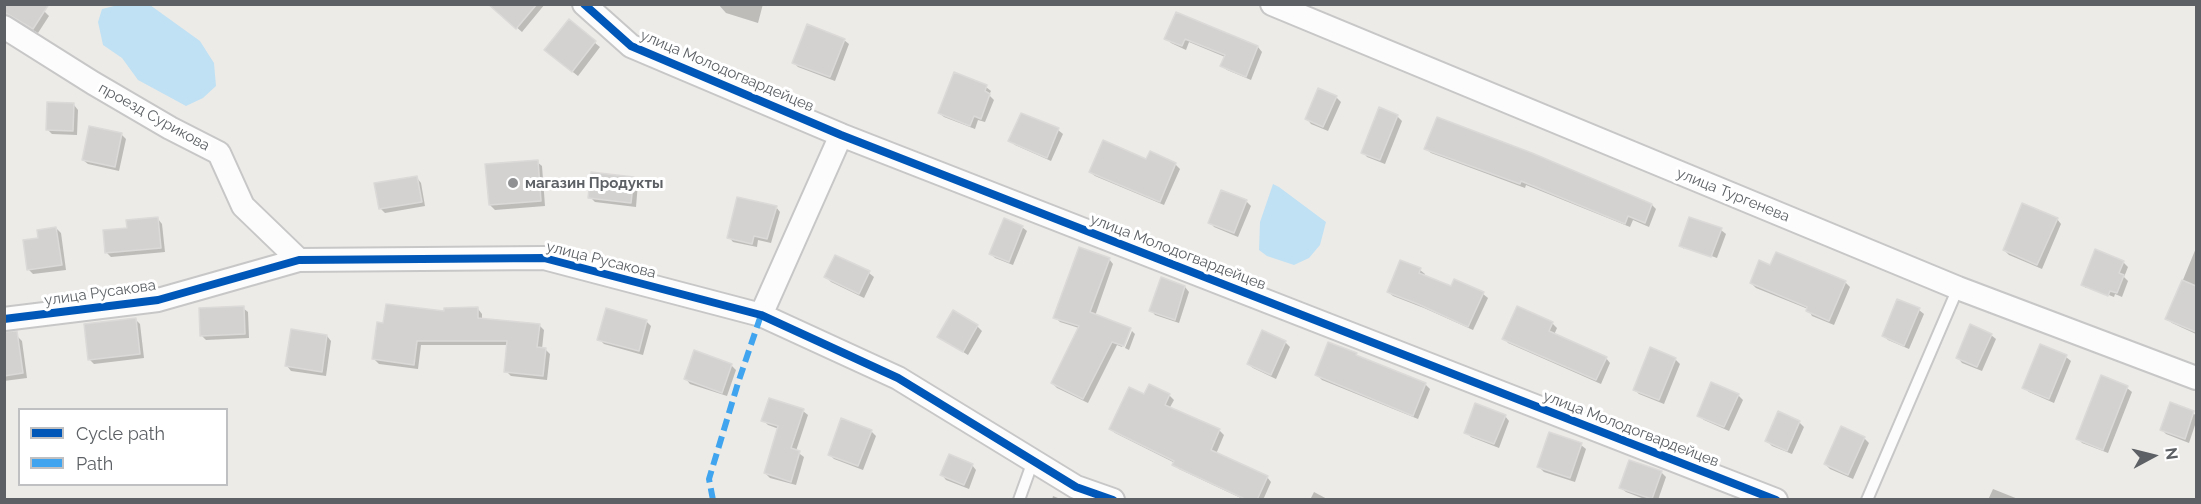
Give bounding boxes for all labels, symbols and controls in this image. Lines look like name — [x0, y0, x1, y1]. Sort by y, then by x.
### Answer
street label: улица Молодогвардейцев — [638, 26, 816, 116]
street label: проезд Сурикова — [95, 79, 213, 155]
street label: улица Тургенева — [1674, 164, 1792, 226]
place label: магазин Продукты — [525, 174, 663, 192]
marker: магазин Продукты — [506, 176, 520, 190]
street label: улица Молодогвардейцев — [1088, 210, 1268, 294]
street label: улица Русакова — [544, 238, 658, 282]
street label: улица Русакова — [43, 276, 157, 310]
street label: улица Молодогвардейцев — [1541, 387, 1721, 471]
legend — [18, 408, 228, 486]
text: Cycle path — [76, 423, 165, 444]
north arrow — [2123, 426, 2183, 486]
text: N — [2161, 447, 2182, 461]
text: Path — [76, 453, 113, 474]

